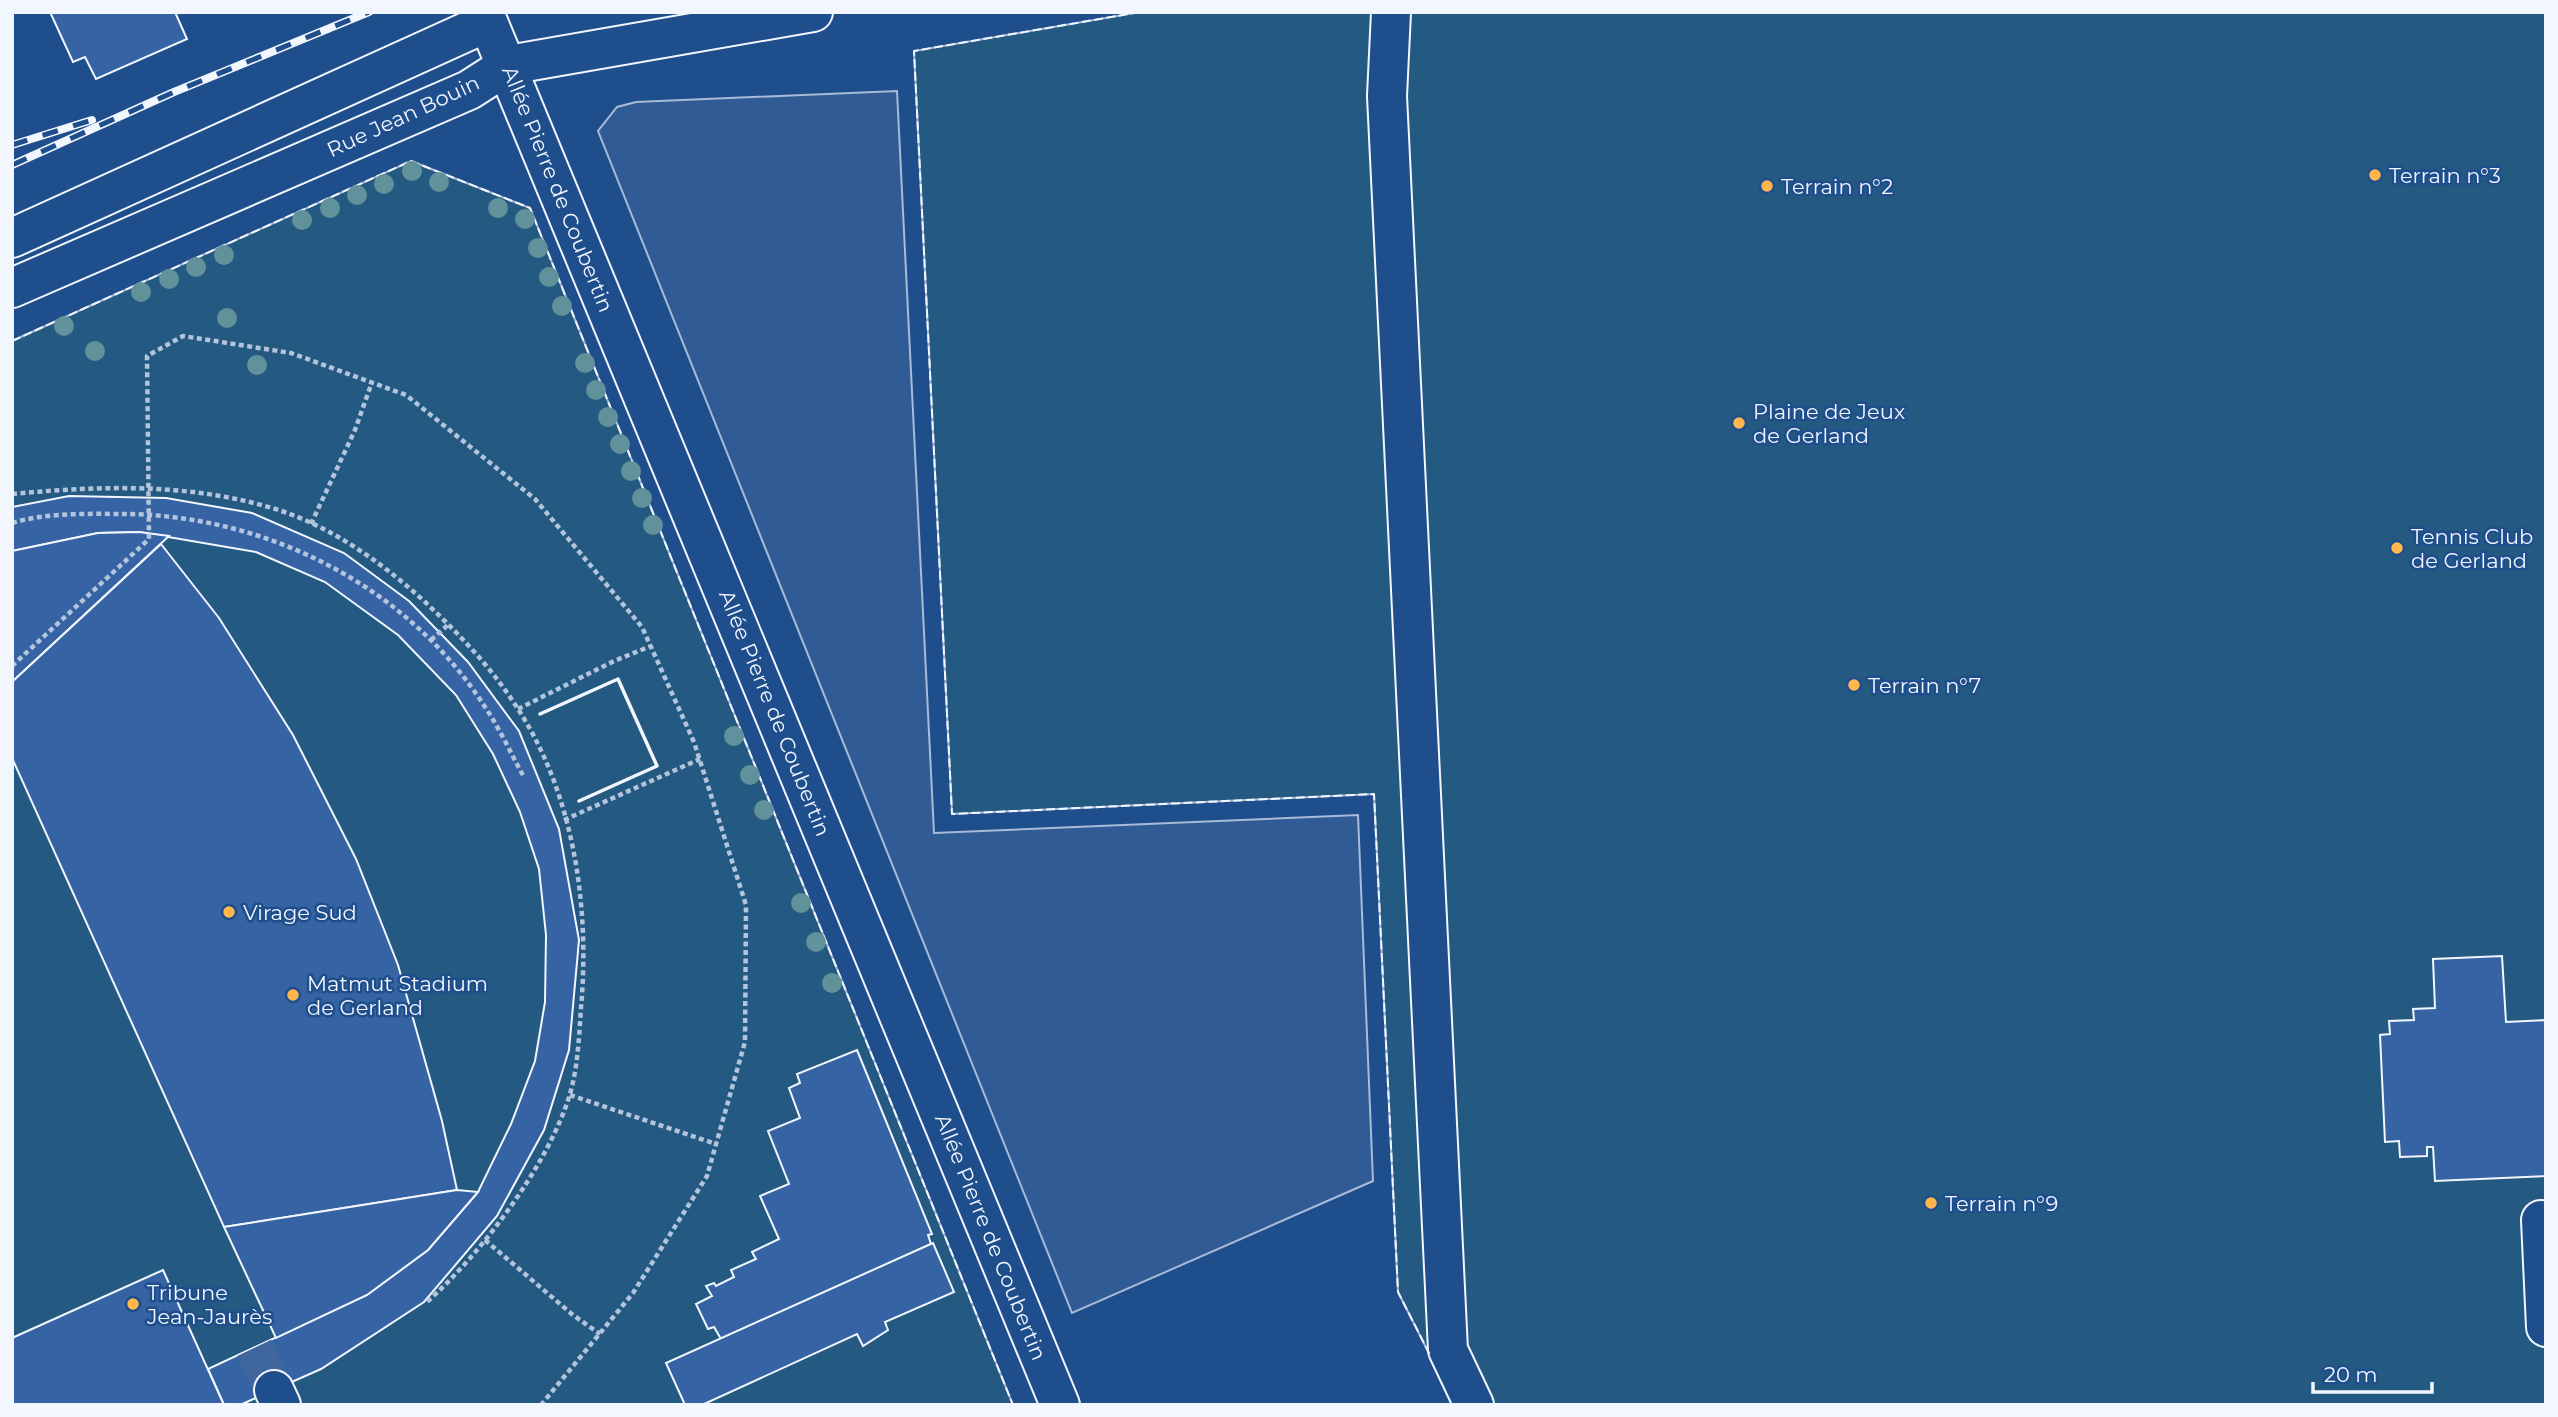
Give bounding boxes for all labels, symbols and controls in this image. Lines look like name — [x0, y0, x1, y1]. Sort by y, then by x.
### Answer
street label: Allée Pierre de Coubertin — [497, 62, 619, 316]
street label: Rue Jean Bouin — [323, 70, 483, 162]
place label: Terrain n°3 — [2389, 163, 2501, 188]
marker: Terrain n°3 — [2367, 167, 2383, 183]
place label: Terrain n°2 — [1781, 174, 1893, 199]
marker: Terrain n°2 — [1759, 178, 1775, 194]
place label: Plaine de Jeux de Gerland — [1753, 399, 1905, 448]
marker: Plaine de Jeux de Gerland — [1731, 415, 1747, 431]
place label: Tennis Club de Gerland — [2411, 524, 2533, 573]
marker: Tennis Club de Gerland — [2389, 540, 2405, 556]
street label: Allée Pierre de Coubertin — [714, 586, 836, 840]
place label: Terrain n°7 — [1868, 673, 1981, 698]
marker: Terrain n°7 — [1846, 677, 1862, 693]
place label: Virage Sud — [243, 900, 357, 925]
marker: Virage Sud — [221, 904, 237, 920]
place label: Matmut Stadium de Gerland — [307, 971, 488, 1020]
marker: Matmut Stadium de Gerland — [285, 987, 301, 1003]
street label: Allée Pierre de Coubertin — [930, 1110, 1052, 1364]
place label: Terrain n°9 — [1945, 1191, 2058, 1216]
marker: Terrain n°9 — [1923, 1195, 1939, 1211]
place label: Tribune Jean-Jaurès — [146, 1280, 272, 1329]
marker: Tribune Jean-Jaurès — [125, 1296, 141, 1312]
scale bar — [2313, 1350, 2432, 1394]
text: 20 m — [2324, 1362, 2378, 1387]

